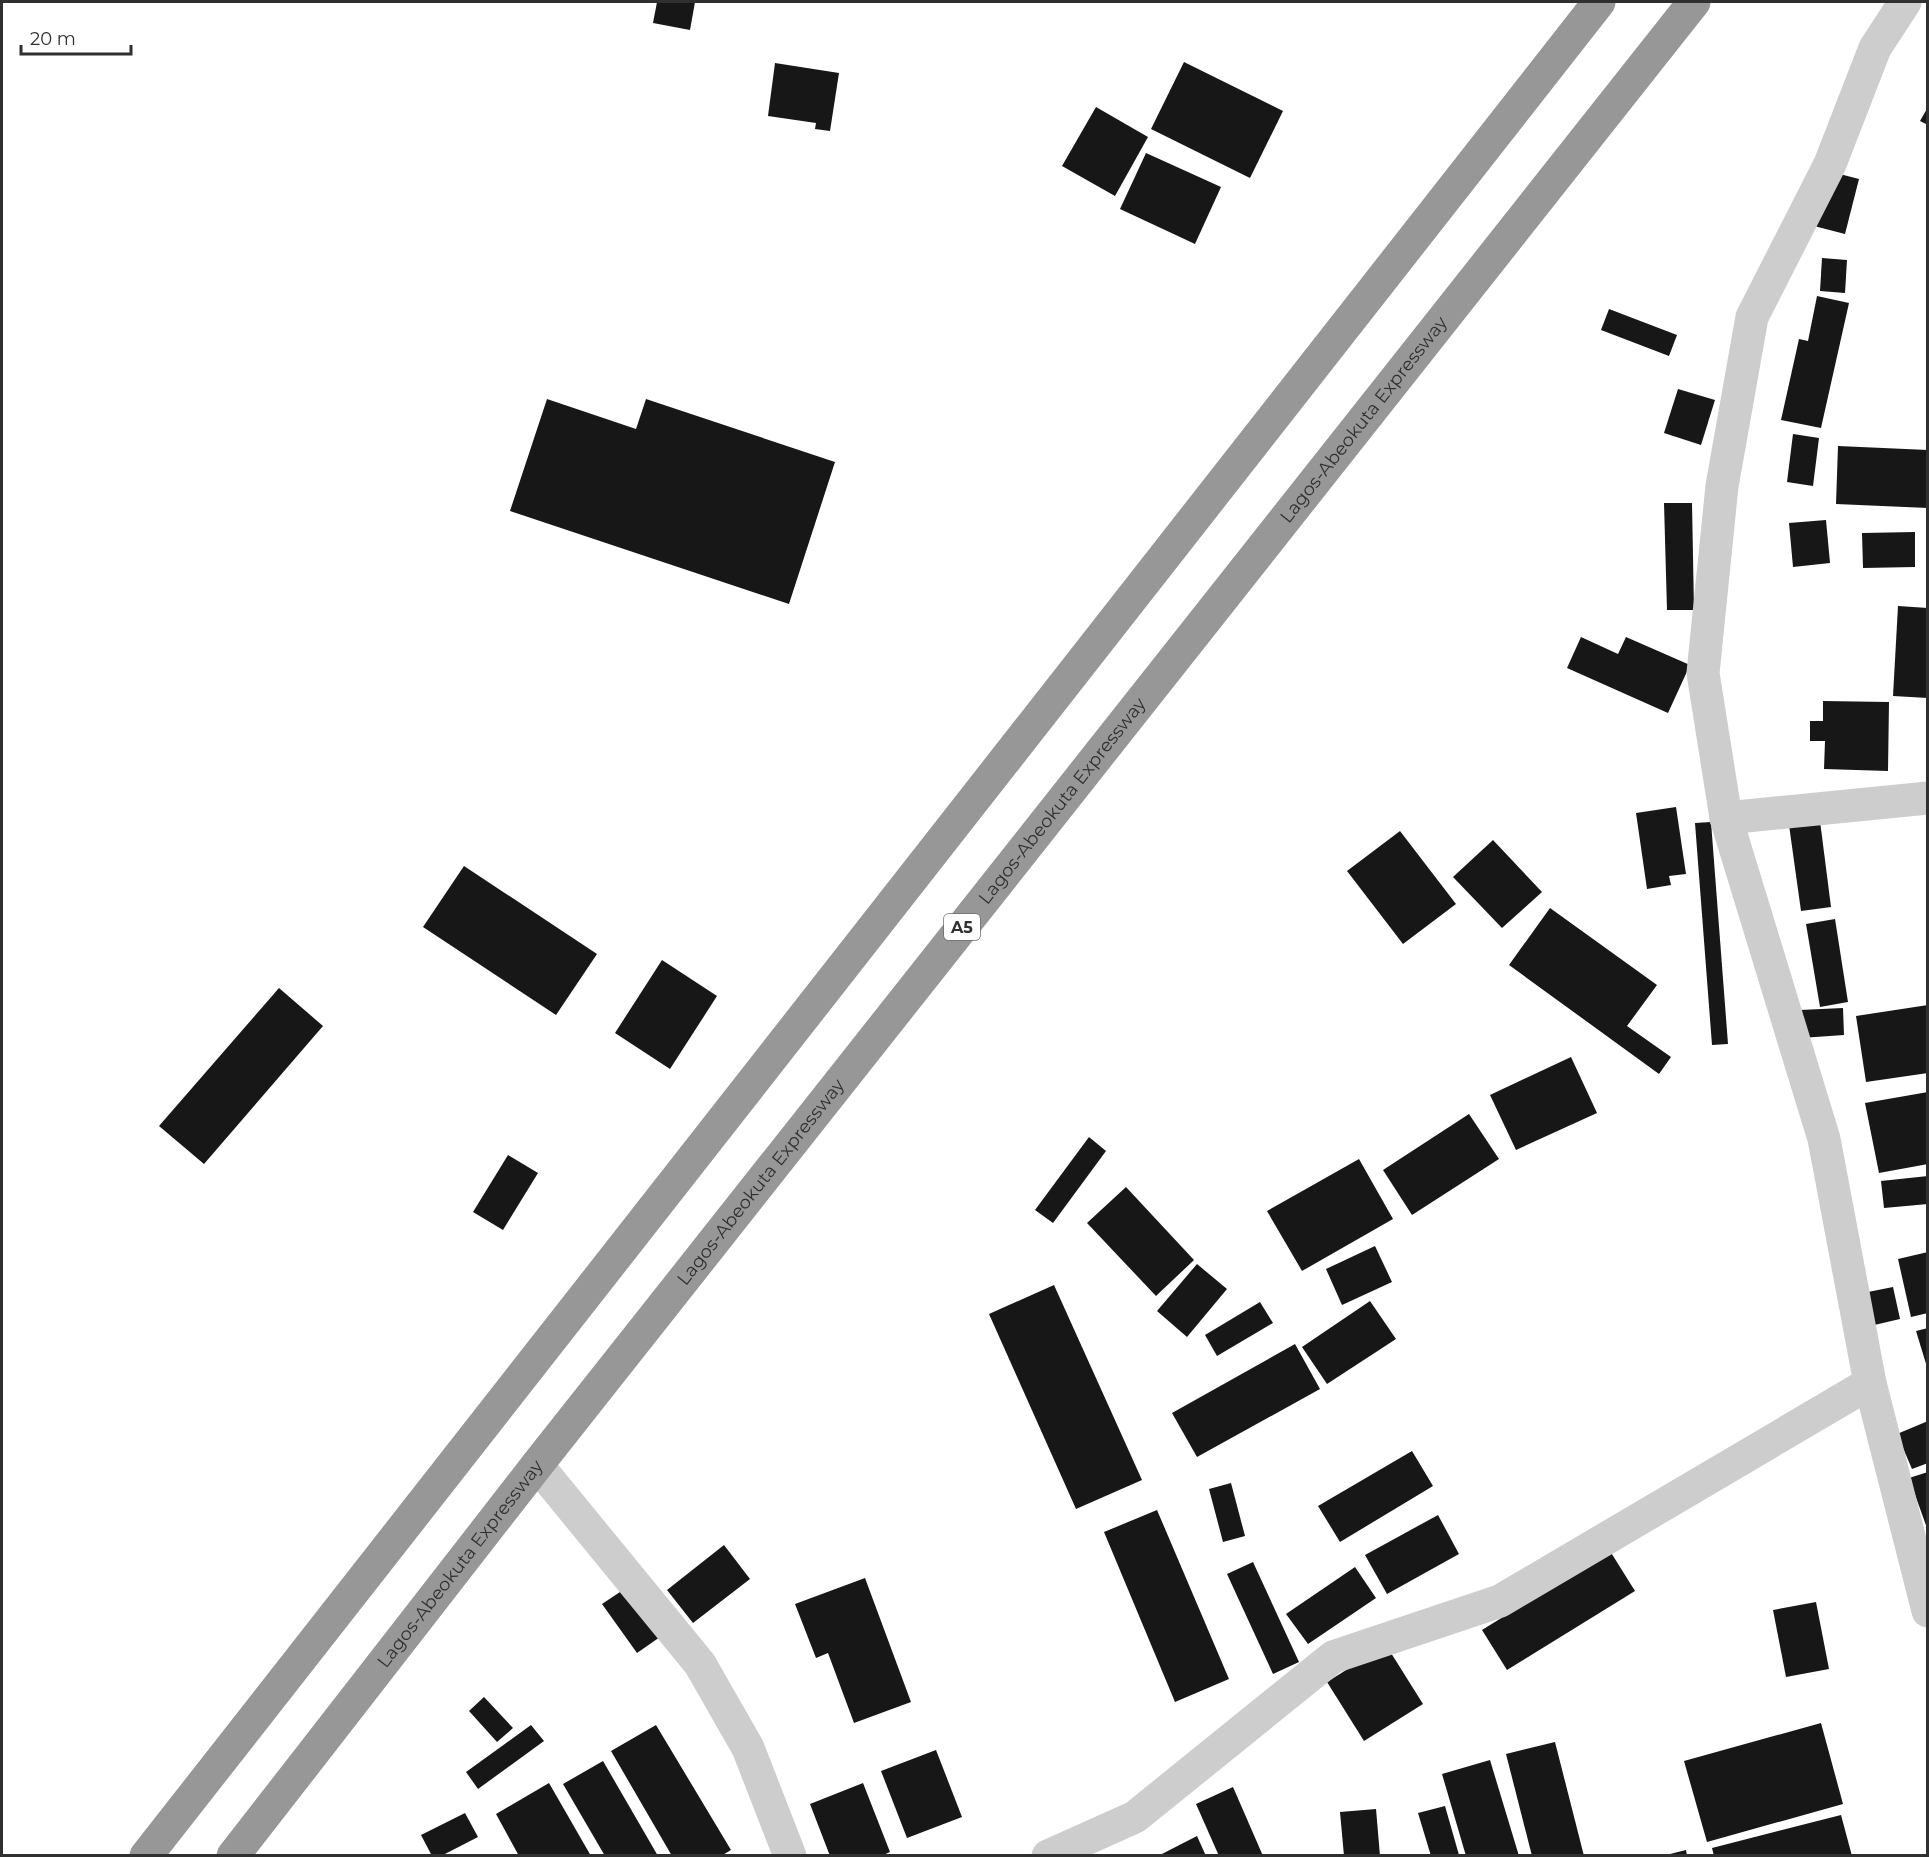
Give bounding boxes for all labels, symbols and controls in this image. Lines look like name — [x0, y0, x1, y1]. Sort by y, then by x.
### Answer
scale bar — [21, 18, 130, 56]
text: 20 m — [30, 28, 76, 50]
street label: Lagos-Abeokuta Expressway — [1275, 312, 1452, 527]
street label: Lagos-Abeokuta Expressway — [974, 693, 1151, 908]
road number: A5 — [944, 914, 980, 940]
street label: Lagos-Abeokuta Expressway — [672, 1074, 849, 1290]
street label: Lagos-Abeokuta Expressway — [373, 1456, 548, 1672]

